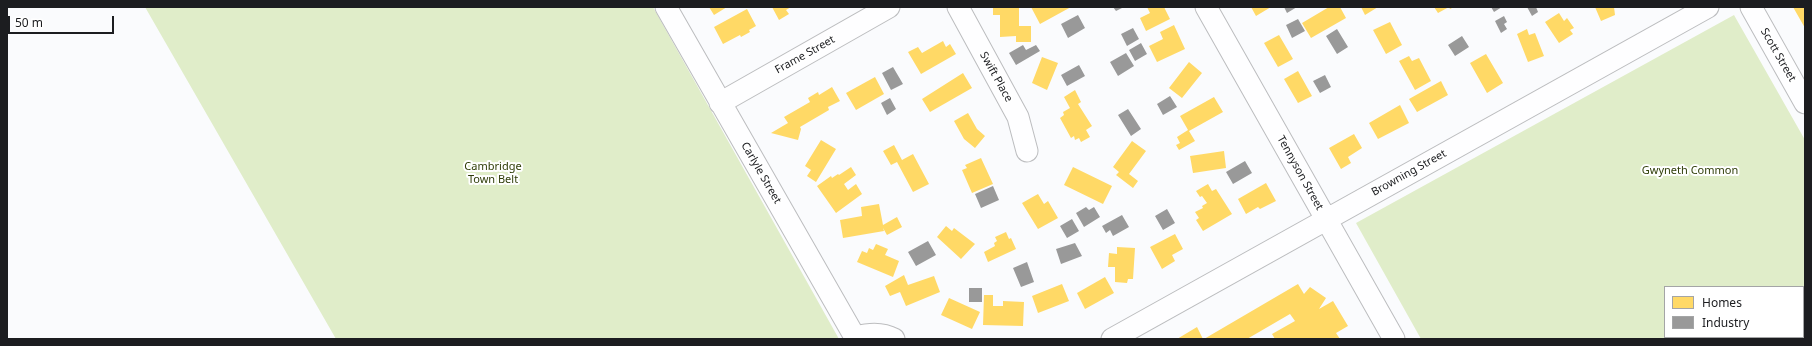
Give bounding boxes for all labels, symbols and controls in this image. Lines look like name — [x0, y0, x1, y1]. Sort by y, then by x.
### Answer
scale bar — [10, 8, 116, 34]
text: 50 m — [15, 14, 43, 31]
street label: Scott Street — [1757, 26, 1799, 84]
street label: Frame Street — [773, 33, 837, 77]
street label: Swift Place — [977, 50, 1015, 104]
street label: Tennyson Street — [1274, 133, 1326, 213]
street label: Carlyle Street — [738, 140, 784, 206]
street label: Browning Street — [1369, 147, 1449, 199]
park label: Cambridge Town Belt — [464, 160, 522, 186]
park label: Gwyneth Common — [1642, 164, 1738, 178]
legend — [1664, 286, 1804, 338]
text: Homes — [1702, 294, 1742, 311]
text: Industry — [1702, 314, 1749, 331]

